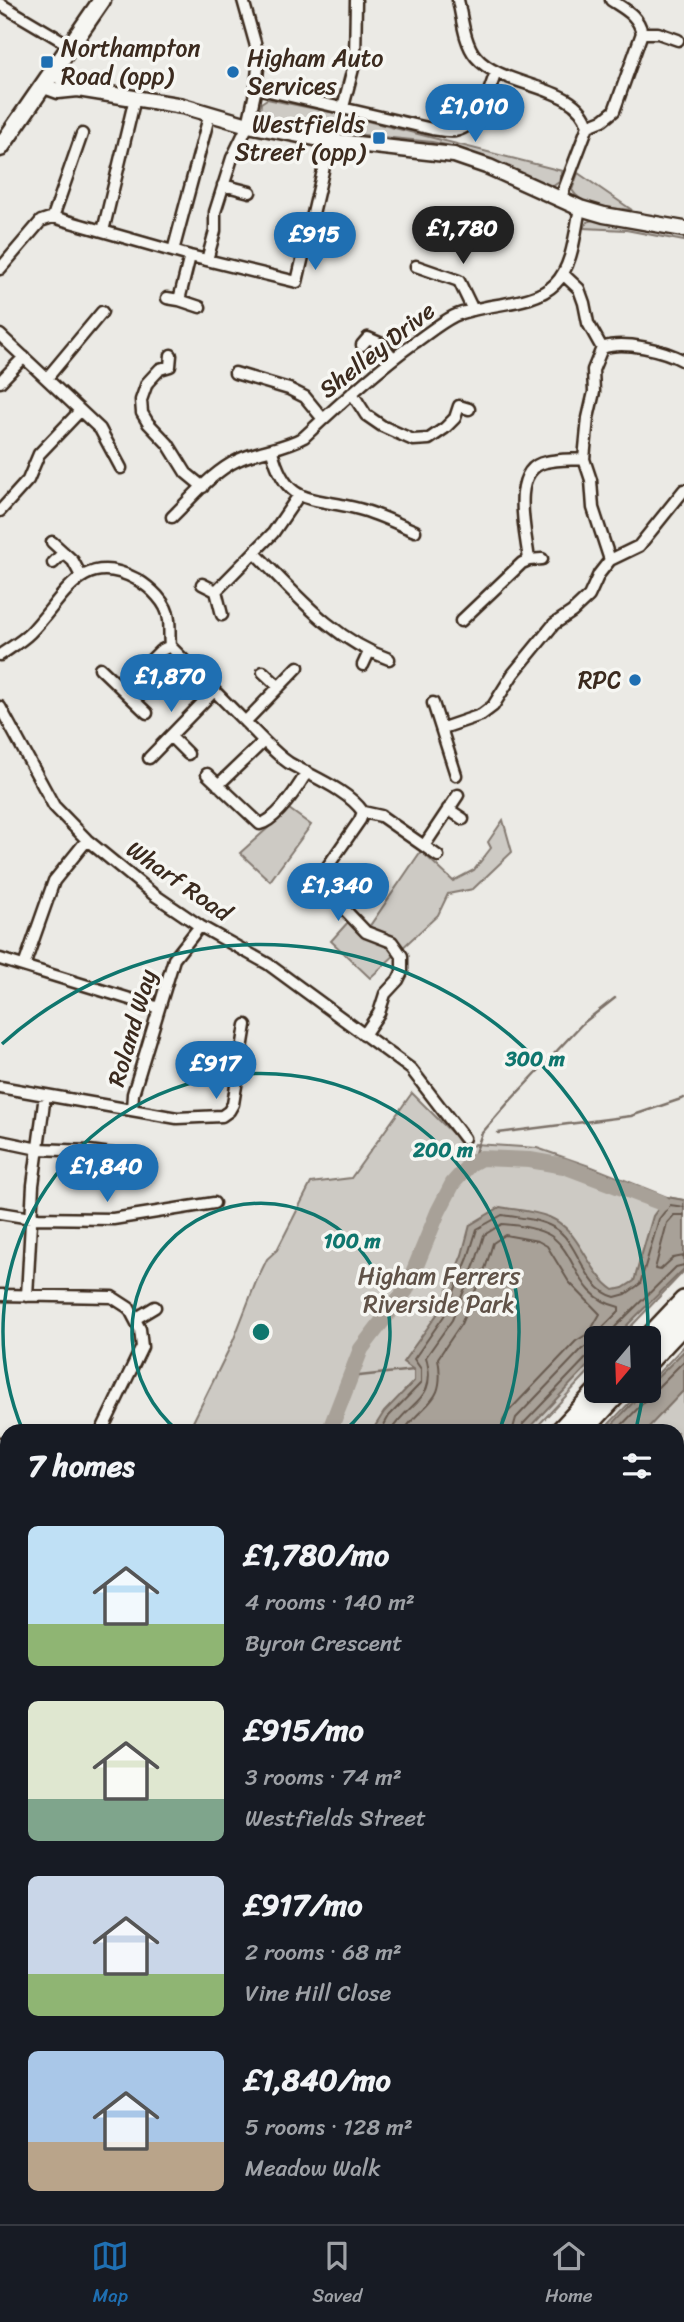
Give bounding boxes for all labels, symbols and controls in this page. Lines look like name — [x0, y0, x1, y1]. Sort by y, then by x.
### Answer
place label: Northampton Road (opp) — [61, 27, 200, 97]
place label: Higham Auto Services — [247, 37, 383, 107]
marker: Northampton Road (opp) — [39, 54, 55, 70]
marker: Higham Auto Services — [225, 64, 241, 80]
pin: £1,010 — [418, 85, 532, 144]
text: £1,010 — [441, 86, 509, 127]
place label: Westfields Street (opp) — [235, 103, 367, 173]
marker: Westfields Street (opp) — [371, 130, 387, 146]
pin: £1,780 — [406, 206, 520, 266]
text: £1,780 — [428, 208, 498, 249]
pin: £915 — [274, 212, 356, 272]
text: £915 — [290, 214, 340, 255]
street label: Shelley Drive — [309, 291, 445, 409]
pin: £1,870 — [114, 654, 228, 714]
text: £1,870 — [136, 656, 206, 697]
place label: RPC — [578, 659, 621, 701]
marker: RPC — [627, 672, 643, 688]
street label: Wharf Road — [117, 829, 243, 934]
pin: £1,340 — [281, 864, 395, 923]
text: £1,340 — [303, 865, 373, 906]
street label: Roland Way — [95, 964, 169, 1092]
text: 300 m — [504, 1040, 566, 1078]
pin: £917 — [175, 1042, 257, 1101]
text: £917 — [191, 1043, 241, 1084]
text: 200 m — [412, 1131, 474, 1169]
pin: £1,840 — [50, 1144, 164, 1204]
text: £1,840 — [71, 1146, 143, 1187]
text: 100 m — [323, 1222, 381, 1260]
park label: Higham Ferrers Riverside Park — [358, 1255, 521, 1325]
centre of rings — [249, 1320, 273, 1344]
north arrow — [584, 1326, 662, 1404]
map controls — [584, 1326, 661, 1403]
text: 7 homes — [28, 1439, 135, 1493]
icon: filters — [618, 1447, 656, 1485]
text: £1,780/mo — [245, 1528, 389, 1582]
icon: home — [84, 1554, 168, 1638]
text: 4 rooms · 140 m² — [245, 1582, 415, 1623]
text: Byron Crescent — [245, 1623, 402, 1664]
text: £915/mo — [245, 1703, 364, 1757]
icon: home — [84, 1729, 168, 1813]
text: 3 rooms · 74 m² — [245, 1757, 402, 1798]
text: Westfields Street — [245, 1798, 426, 1839]
text: £917/mo — [245, 1878, 362, 1932]
icon: home — [84, 1904, 168, 1988]
text: 2 rooms · 68 m² — [245, 1932, 402, 1973]
text: Vine Hill Close — [245, 1973, 391, 2014]
text: £1,840/mo — [245, 2053, 391, 2107]
icon: home — [84, 2079, 168, 2163]
text: 5 rooms · 128 m² — [245, 2107, 413, 2148]
text: Meadow Walk — [245, 2148, 381, 2189]
tab: Map — [91, 2237, 129, 2312]
tab: Saved — [312, 2237, 362, 2312]
tab: Home — [545, 2237, 593, 2312]

